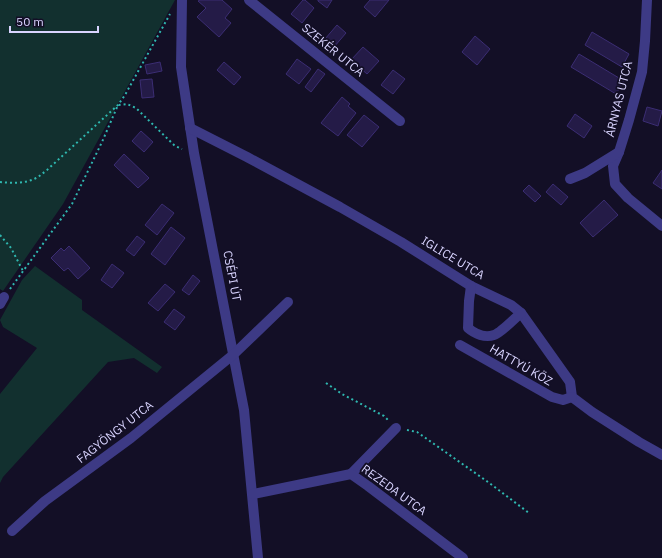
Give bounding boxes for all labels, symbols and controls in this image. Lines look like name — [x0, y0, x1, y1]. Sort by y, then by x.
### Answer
scale bar — [10, 8, 98, 34]
text: 50 m — [16, 14, 44, 29]
street label: SZEKÉR UTCA — [299, 20, 368, 80]
street label: ÁRNYAS UTCA — [602, 59, 635, 138]
street label: IGLICE UTCA — [419, 233, 488, 282]
street label: CSÉPI ÚT — [220, 249, 245, 303]
street label: HATTYÚ KÖZ — [487, 341, 555, 389]
street label: FAGYÖNGY UTCA — [73, 397, 156, 466]
street label: REZEDA UTCA — [359, 461, 430, 518]

